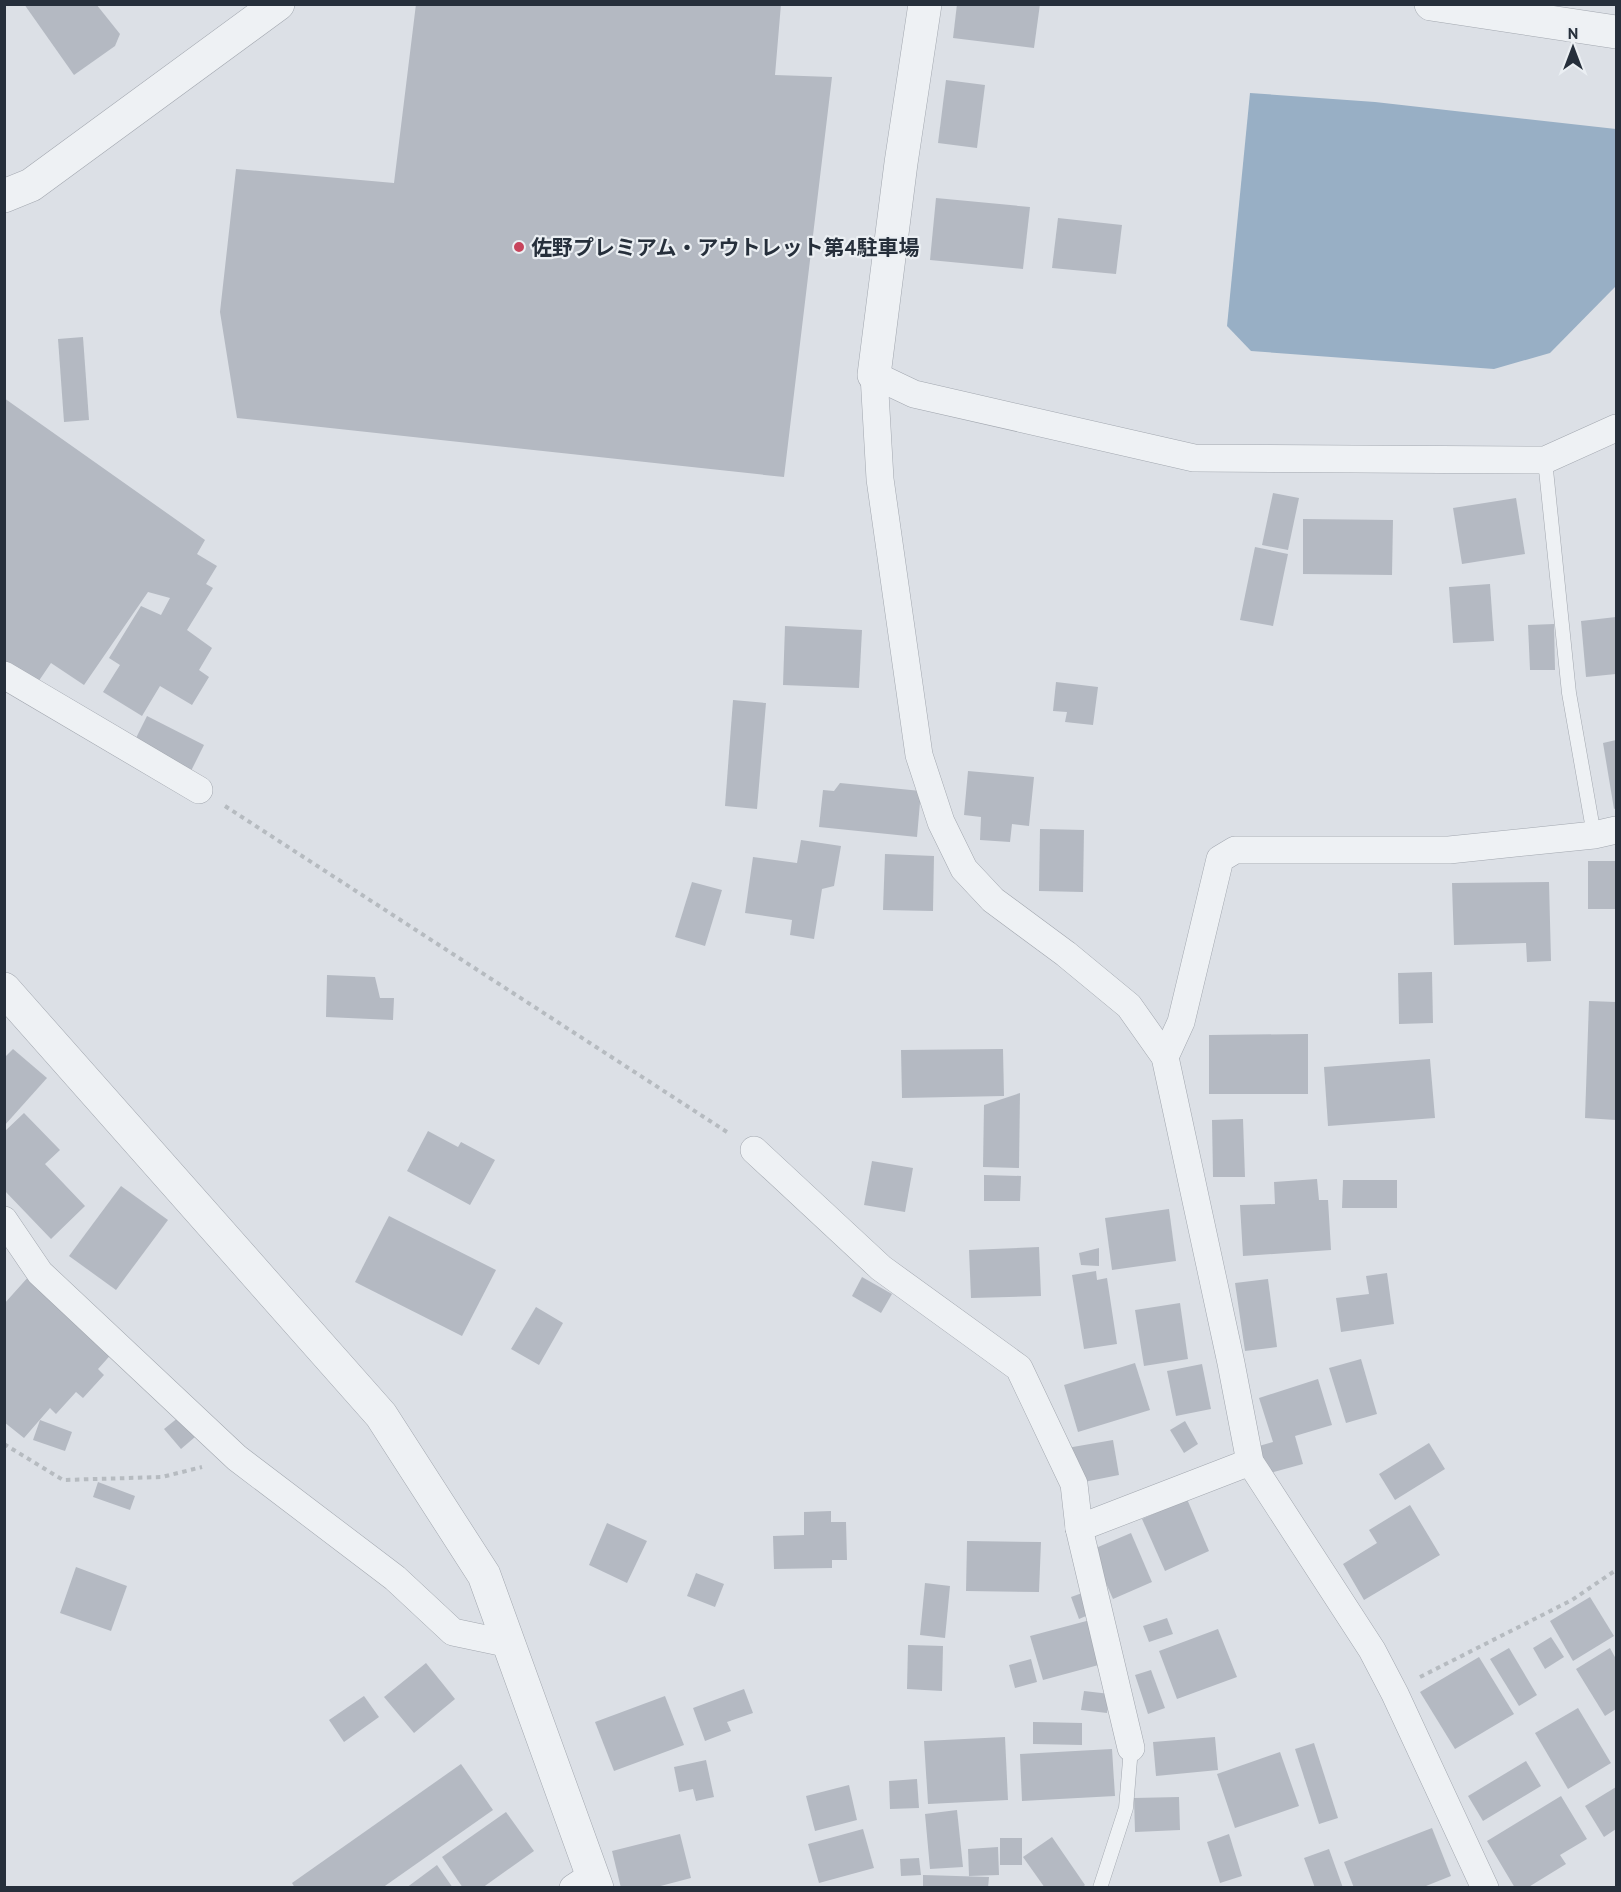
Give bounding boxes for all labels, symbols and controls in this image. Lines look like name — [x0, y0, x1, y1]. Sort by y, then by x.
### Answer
north arrow — [1543, 18, 1603, 78]
text: N — [1568, 23, 1578, 43]
place label: 佐野プレミアム・アウトレット第4駐車場 — [531, 234, 919, 261]
marker: 佐野プレミアム・アウトレット第4駐車場 — [512, 240, 526, 254]

